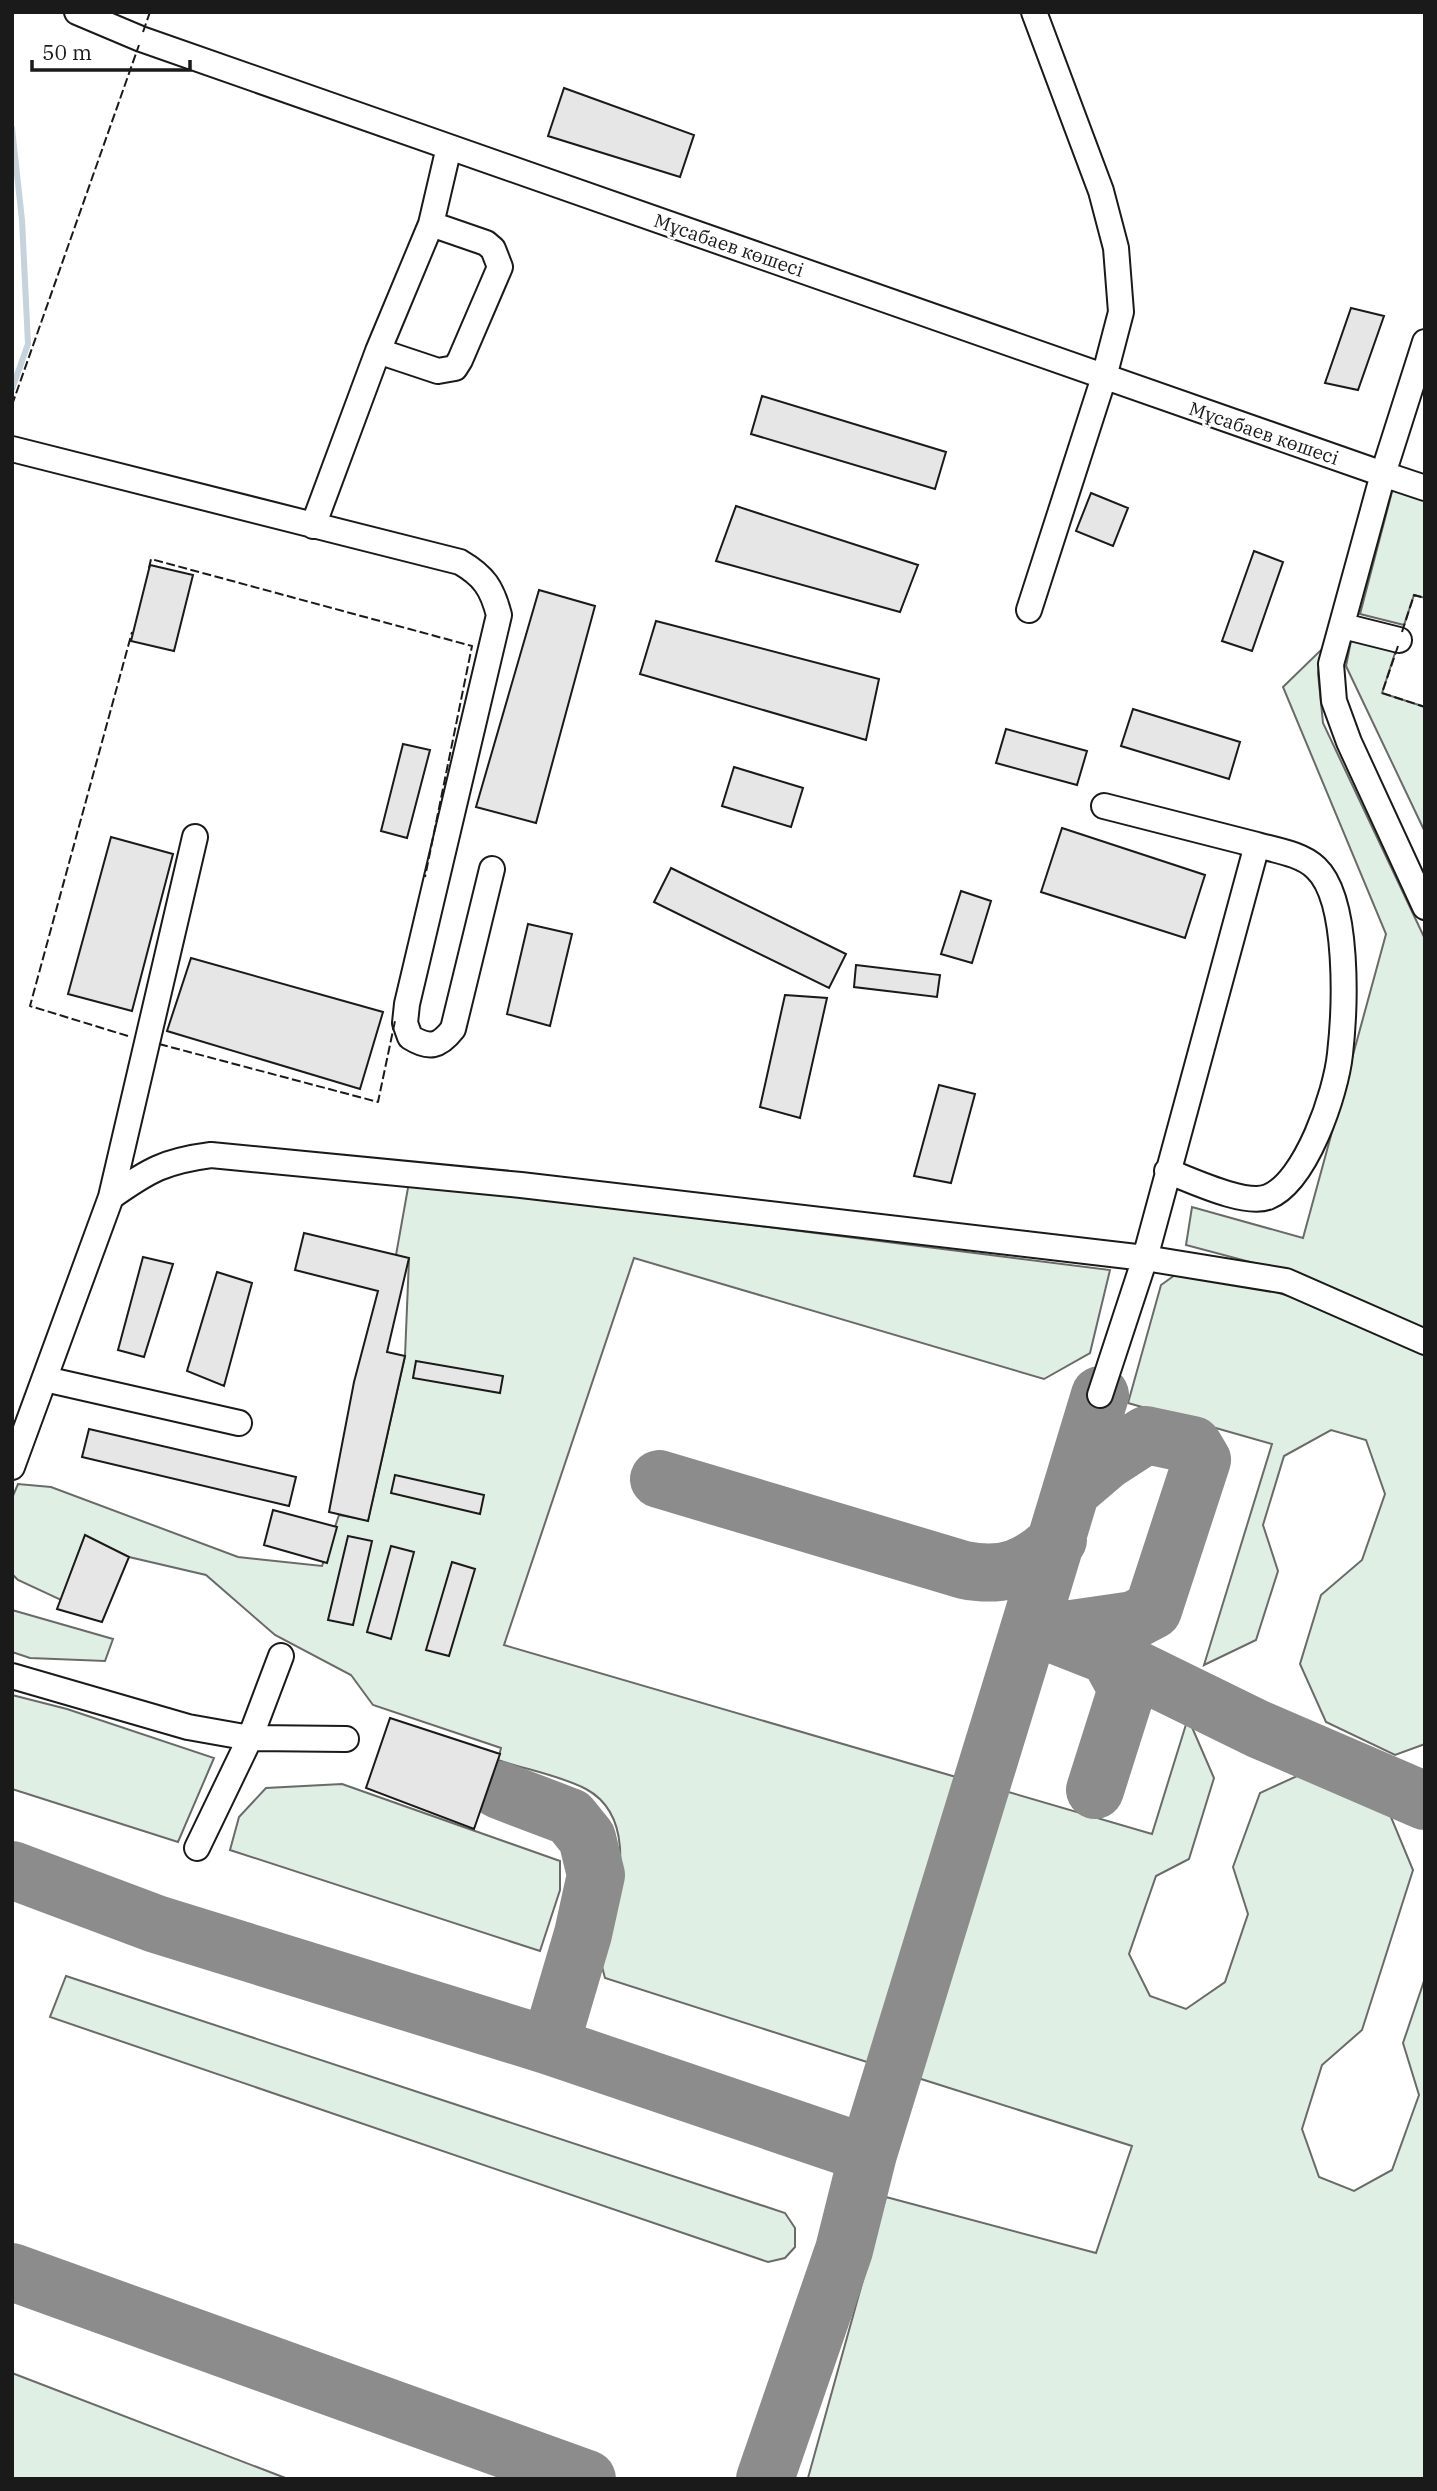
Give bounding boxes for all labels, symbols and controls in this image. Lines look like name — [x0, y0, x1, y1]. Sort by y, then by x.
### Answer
scale bar — [32, 28, 189, 72]
text: 50 m — [42, 38, 92, 66]
street label: Мұсабаев көшесі — [651, 208, 807, 282]
street label: Мұсабаев көшесі — [1186, 396, 1342, 470]

